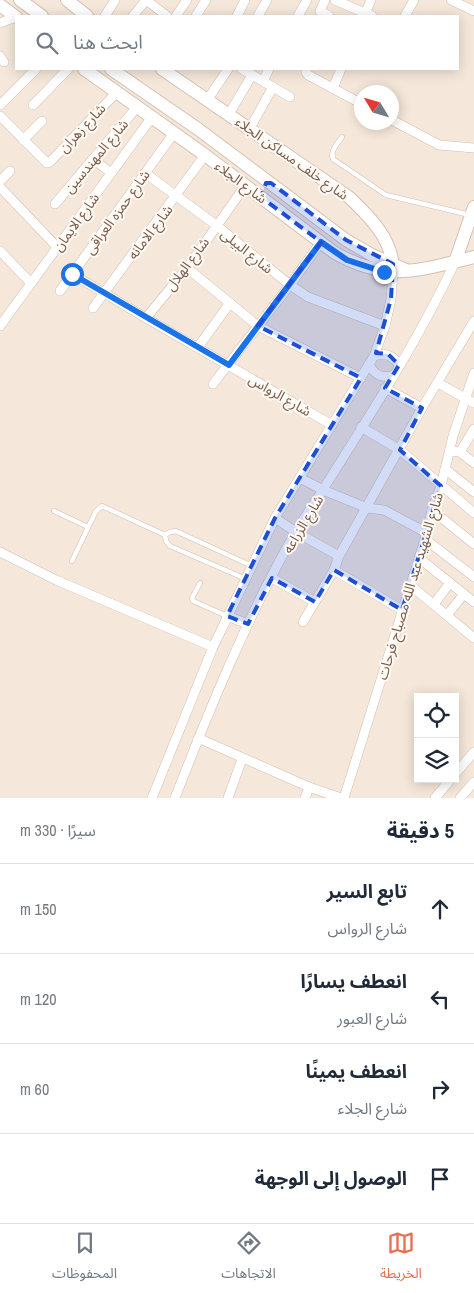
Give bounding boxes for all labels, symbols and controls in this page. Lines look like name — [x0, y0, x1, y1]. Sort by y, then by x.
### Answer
search box — [15, 15, 459, 70]
icon: search — [33, 29, 61, 57]
text: ابحث هنا — [73, 29, 143, 55]
north arrow — [354, 85, 399, 130]
street label: شارع زهران — [55, 99, 111, 158]
street label: شارع خلف مساكن الجلاء — [231, 112, 352, 205]
street label: شارع المهندسين — [60, 115, 134, 198]
street label: شارع الجلاء — [210, 157, 271, 209]
street label: شارع حمزه العراقى — [80, 166, 155, 259]
street label: شارع الايمان — [49, 189, 105, 256]
street label: شارع الامانه — [124, 201, 178, 264]
street label: شارع البيلى — [216, 225, 277, 279]
street label: شارع الهلال — [161, 234, 215, 296]
route end — [373, 261, 396, 284]
route start — [61, 263, 84, 286]
street label: شارع الرواس — [244, 370, 315, 422]
street label: شارع الشهيد عبد الله مصباح فرحات — [373, 490, 449, 682]
street label: شارع الزراعه — [279, 492, 329, 558]
map controls — [414, 693, 459, 783]
button: locate — [414, 693, 459, 738]
button: layers — [414, 738, 459, 783]
text: 5 دقيقة — [387, 816, 454, 845]
text: سيرًا · 330 m — [20, 819, 96, 841]
text: تابع السير — [326, 878, 407, 904]
icon: ahead — [426, 895, 454, 923]
text: 150 m — [20, 898, 56, 920]
text: شارع الرواس — [328, 917, 407, 939]
text: انعطف يسارًا — [301, 968, 407, 994]
icon: left — [426, 985, 454, 1013]
text: 120 m — [20, 988, 56, 1010]
text: شارع العبور — [337, 1007, 407, 1029]
text: انعطف يمينًا — [306, 1058, 407, 1084]
icon: right — [426, 1075, 454, 1103]
text: 60 m — [20, 1078, 49, 1100]
text: شارع الجلاء — [338, 1097, 407, 1119]
text: الوصول إلى الوجهة — [255, 1165, 407, 1191]
icon: arrive — [426, 1165, 454, 1193]
tab: المحفوظات — [52, 1229, 117, 1288]
tab: الاتجاهات — [221, 1229, 276, 1288]
tab: الخريطة — [380, 1229, 422, 1288]

